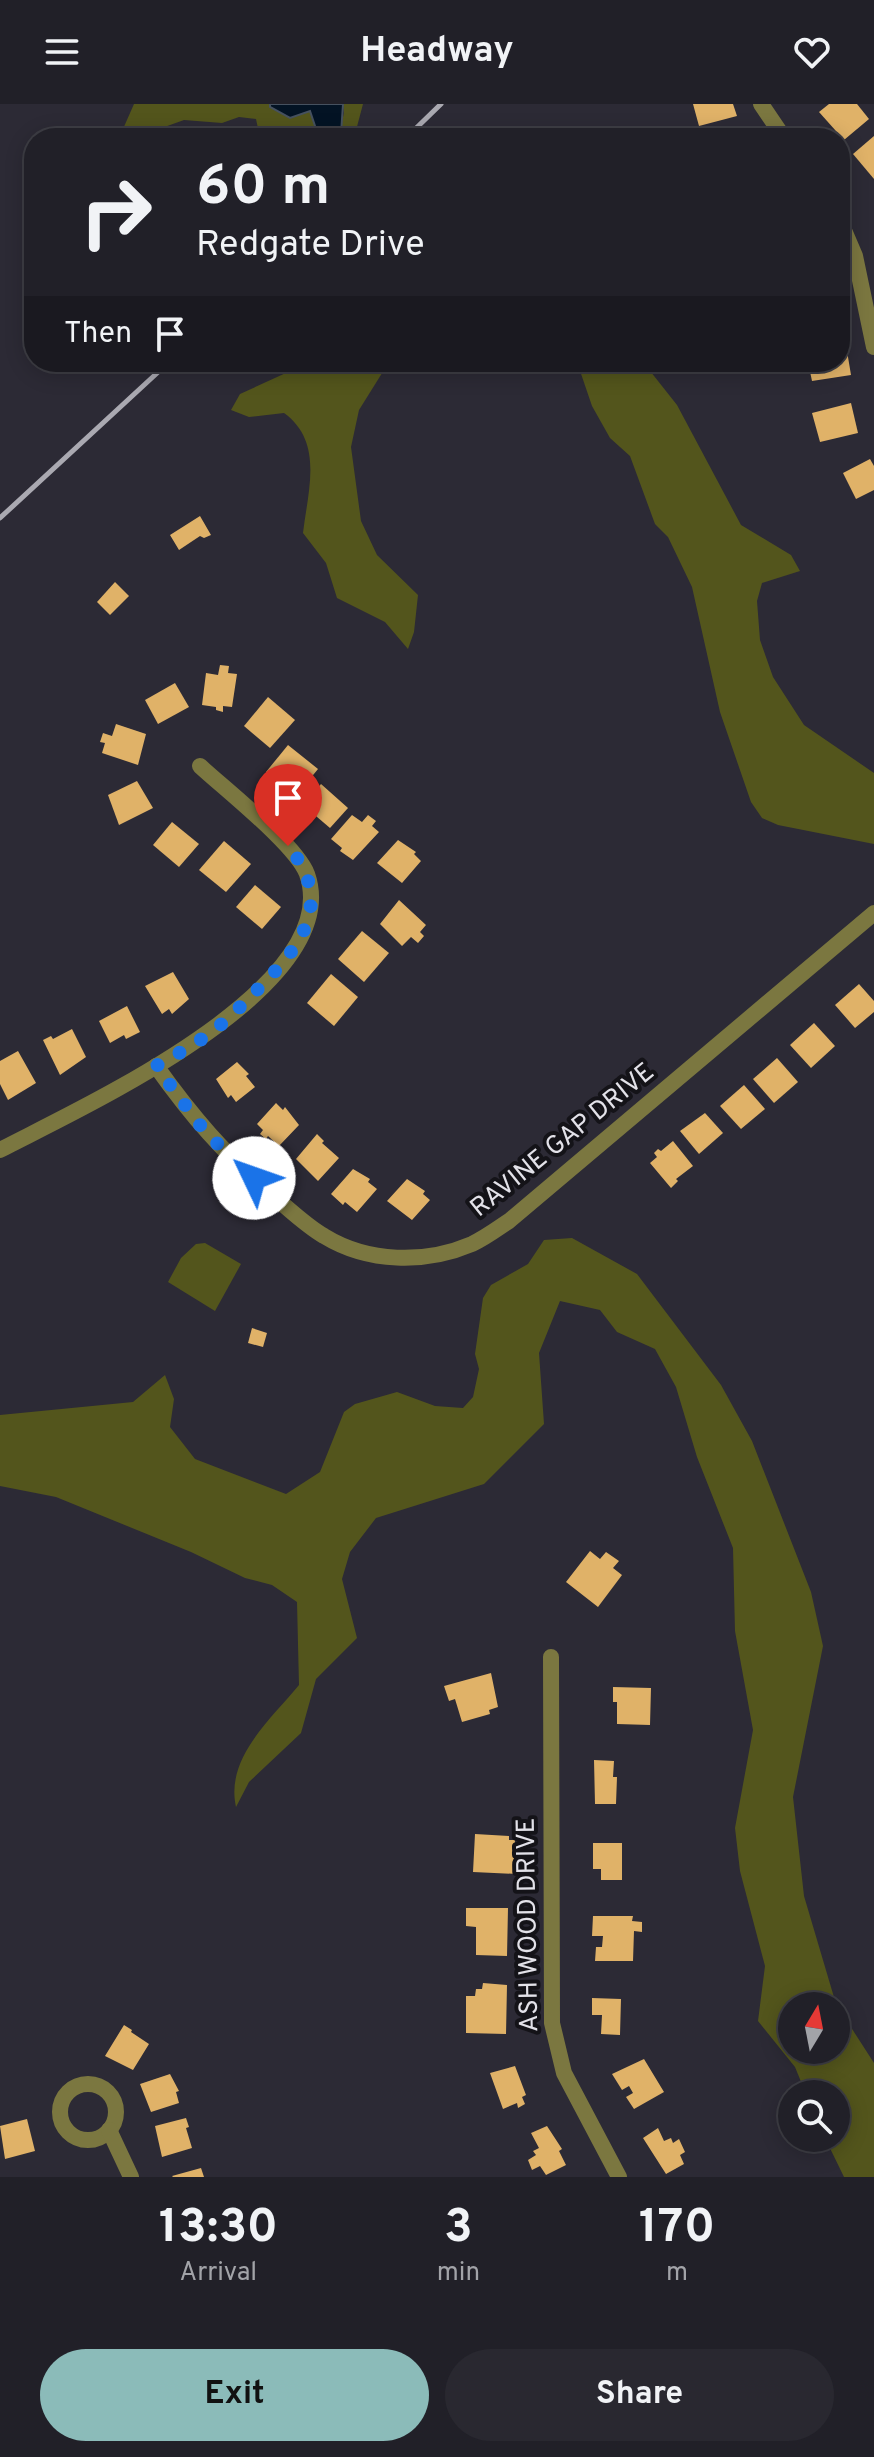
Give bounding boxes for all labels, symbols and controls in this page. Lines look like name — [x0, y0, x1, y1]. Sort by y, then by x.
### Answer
text: Headway — [360, 29, 514, 75]
icon: menu — [40, 30, 84, 74]
icon: heart — [790, 30, 834, 74]
text: 60 m — [196, 154, 330, 224]
icon: right — [64, 160, 168, 264]
text: Redgate Drive — [196, 223, 425, 269]
icon: arrive — [148, 312, 192, 356]
text: Then — [64, 316, 132, 353]
pin — [254, 764, 322, 846]
icon: arrive — [266, 776, 310, 820]
street label: RAVINE GAP DRIVE — [464, 1057, 662, 1225]
position arrow — [212, 1136, 296, 1220]
street label: ASH WOOD DRIVE — [511, 1818, 547, 2032]
north arrow — [778, 1992, 850, 2064]
map controls — [778, 1992, 850, 2152]
button: search — [778, 2080, 850, 2152]
text: 13:30 — [159, 2199, 278, 2259]
text: 3 — [444, 2199, 473, 2259]
text: 170 — [639, 2199, 715, 2259]
text: Arrival — [180, 2257, 257, 2290]
text: min — [437, 2257, 480, 2290]
text: m — [666, 2257, 688, 2290]
button: Exit — [40, 2349, 429, 2441]
button: Share — [445, 2349, 834, 2441]

